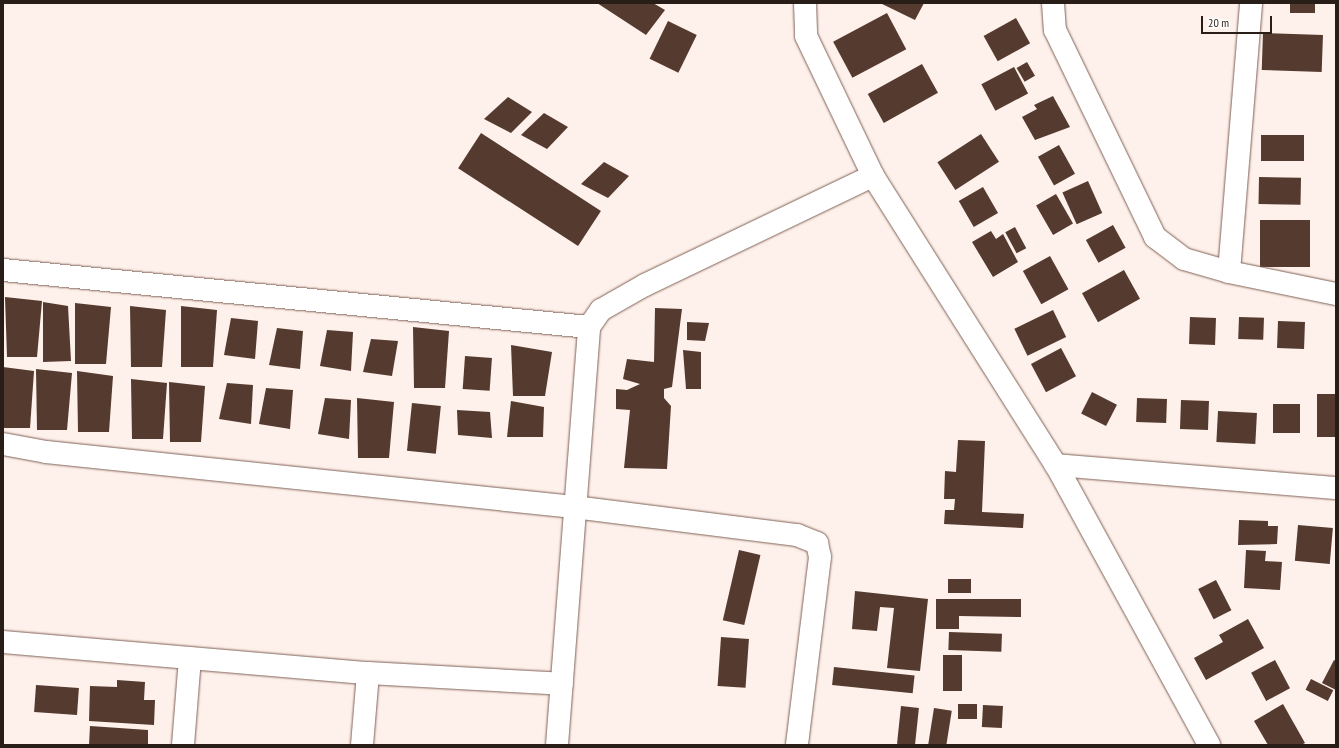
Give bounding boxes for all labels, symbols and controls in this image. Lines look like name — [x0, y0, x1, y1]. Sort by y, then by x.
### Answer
scale bar — [1203, 8, 1274, 34]
text: 20 m — [1208, 15, 1229, 30]

